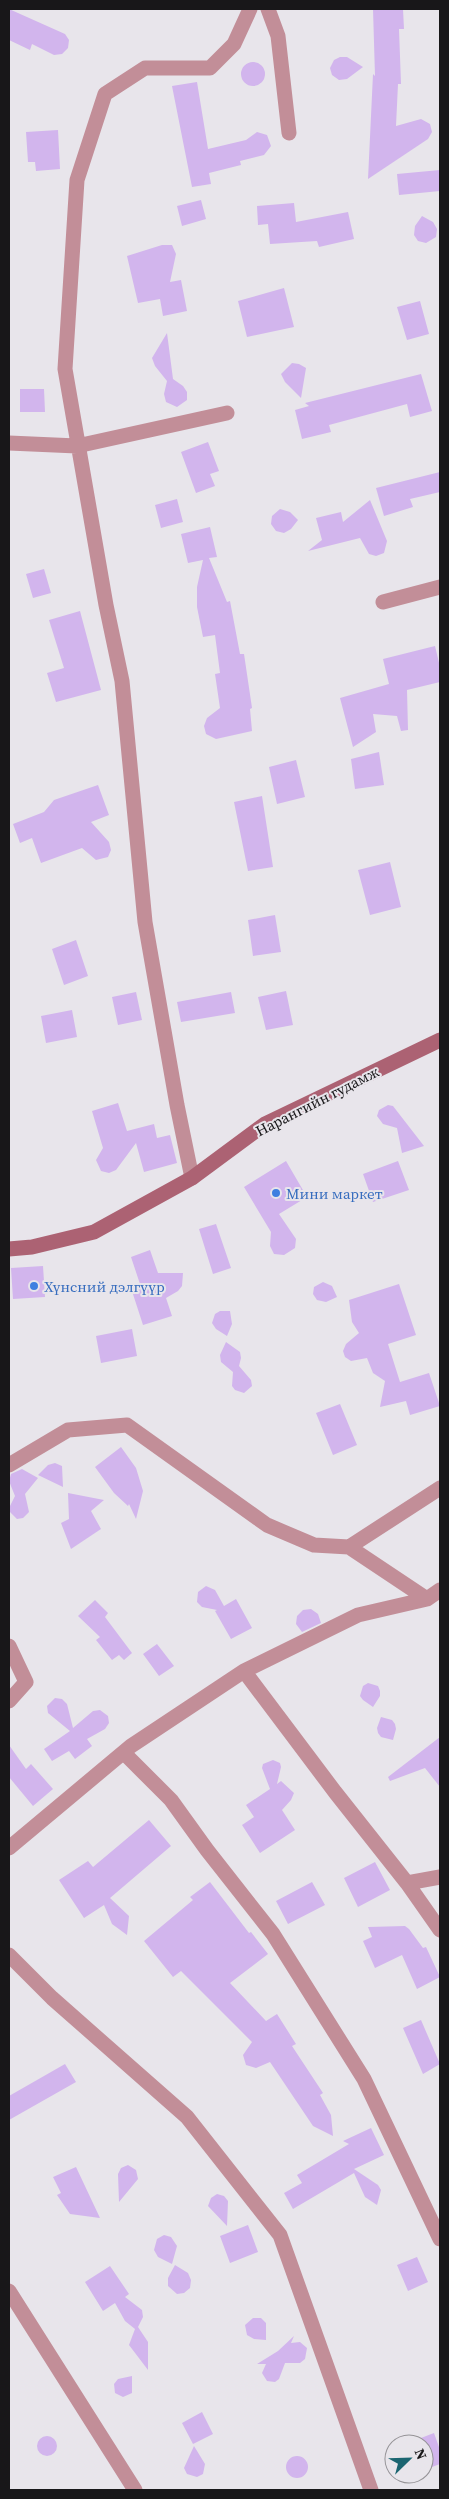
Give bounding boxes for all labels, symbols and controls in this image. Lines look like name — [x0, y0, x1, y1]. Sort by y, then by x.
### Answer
street label: Нарангийн гудамж — [252, 1060, 383, 1141]
place label: Мини маркет — [286, 1183, 383, 1204]
marker: Мини маркет — [270, 1187, 282, 1199]
place label: Хүнсний дэлгүүр — [44, 1276, 165, 1297]
marker: Хүнсний дэлгүүр — [28, 1280, 40, 1292]
north arrow — [384, 2434, 434, 2484]
text: N — [410, 2445, 432, 2463]

